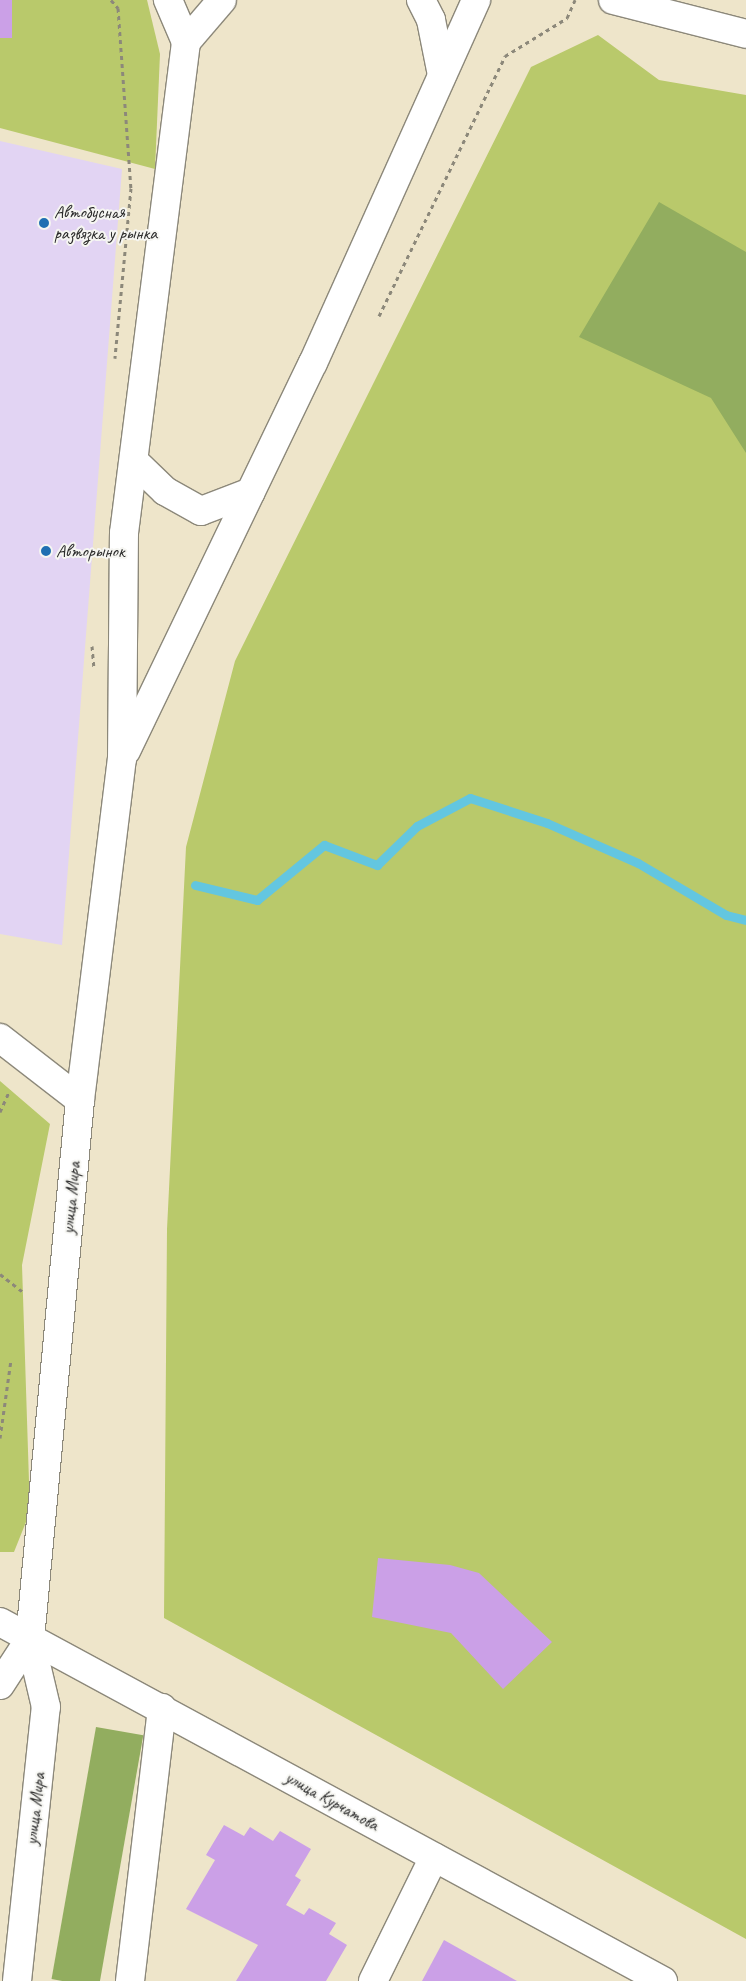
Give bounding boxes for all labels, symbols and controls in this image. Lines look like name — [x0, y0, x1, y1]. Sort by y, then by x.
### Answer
place label: Автобусная развязка у рынка — [54, 202, 156, 244]
marker: Автобусная развязка у рынка — [38, 217, 50, 229]
place label: Авторынок — [56, 540, 124, 562]
marker: Авторынок — [40, 545, 52, 557]
street label: улица Мира — [57, 1161, 85, 1235]
street label: улица Курчатова — [282, 1767, 382, 1835]
street label: улица Мира — [20, 1772, 50, 1846]

